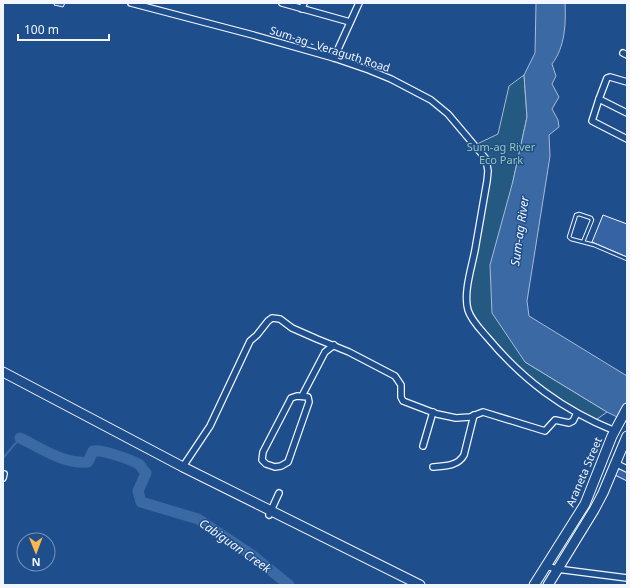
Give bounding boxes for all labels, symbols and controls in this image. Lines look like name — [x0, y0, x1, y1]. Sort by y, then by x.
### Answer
scale bar — [18, 16, 109, 42]
text: 100 m — [24, 21, 59, 38]
street label: Sum-ag - Veraguth Road — [268, 22, 392, 75]
park label: Sum-ag River Eco Park — [467, 139, 536, 167]
water label: Sum-ag River — [506, 194, 533, 267]
street label: Araneta Street — [562, 435, 605, 509]
water label: Cabiguan Creek — [196, 514, 276, 577]
north arrow — [16, 532, 56, 572]
text: N — [32, 555, 41, 570]

